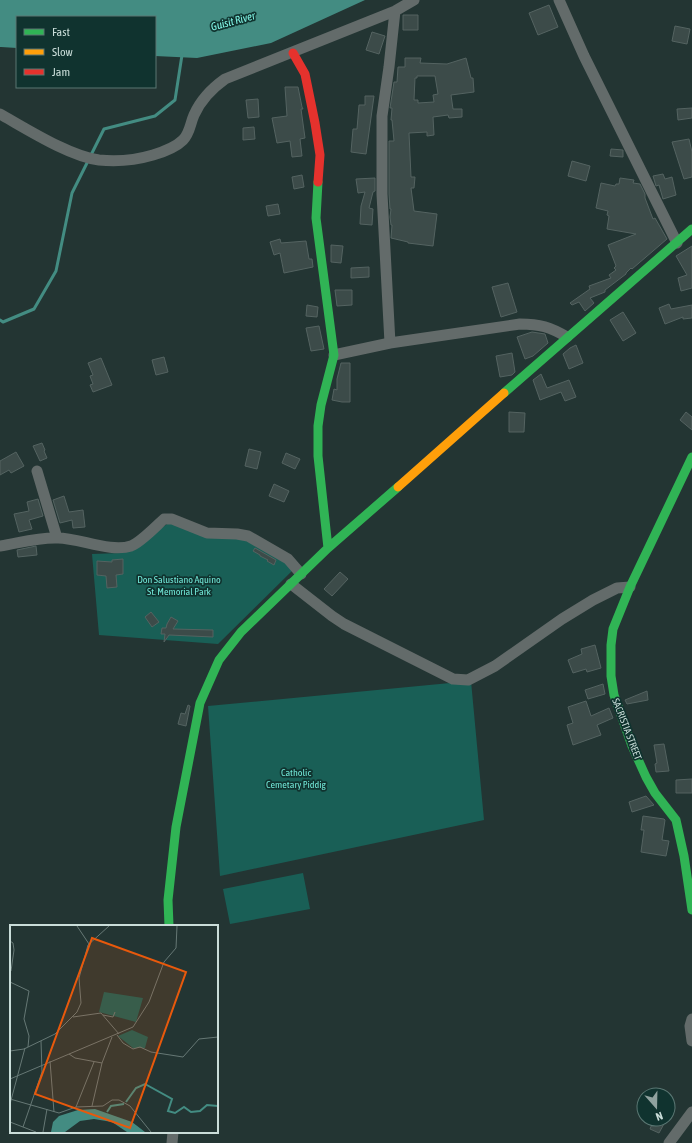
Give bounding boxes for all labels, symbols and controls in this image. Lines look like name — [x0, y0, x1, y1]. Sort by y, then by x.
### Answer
water label: Guisit River — [209, 9, 257, 33]
legend — [16, 16, 156, 88]
text: Fast — [52, 25, 70, 39]
text: Slow — [52, 45, 73, 59]
text: Jam — [52, 65, 70, 79]
park label: Don Salustiano Aquino St. Memorial Park — [137, 574, 221, 597]
street label: SACRISTIA STREET — [610, 697, 644, 762]
park label: Catholic Cemetary Piddig — [266, 767, 327, 790]
inset map — [10, 925, 218, 1133]
north arrow — [636, 1087, 676, 1127]
text: N — [654, 1110, 665, 1123]

